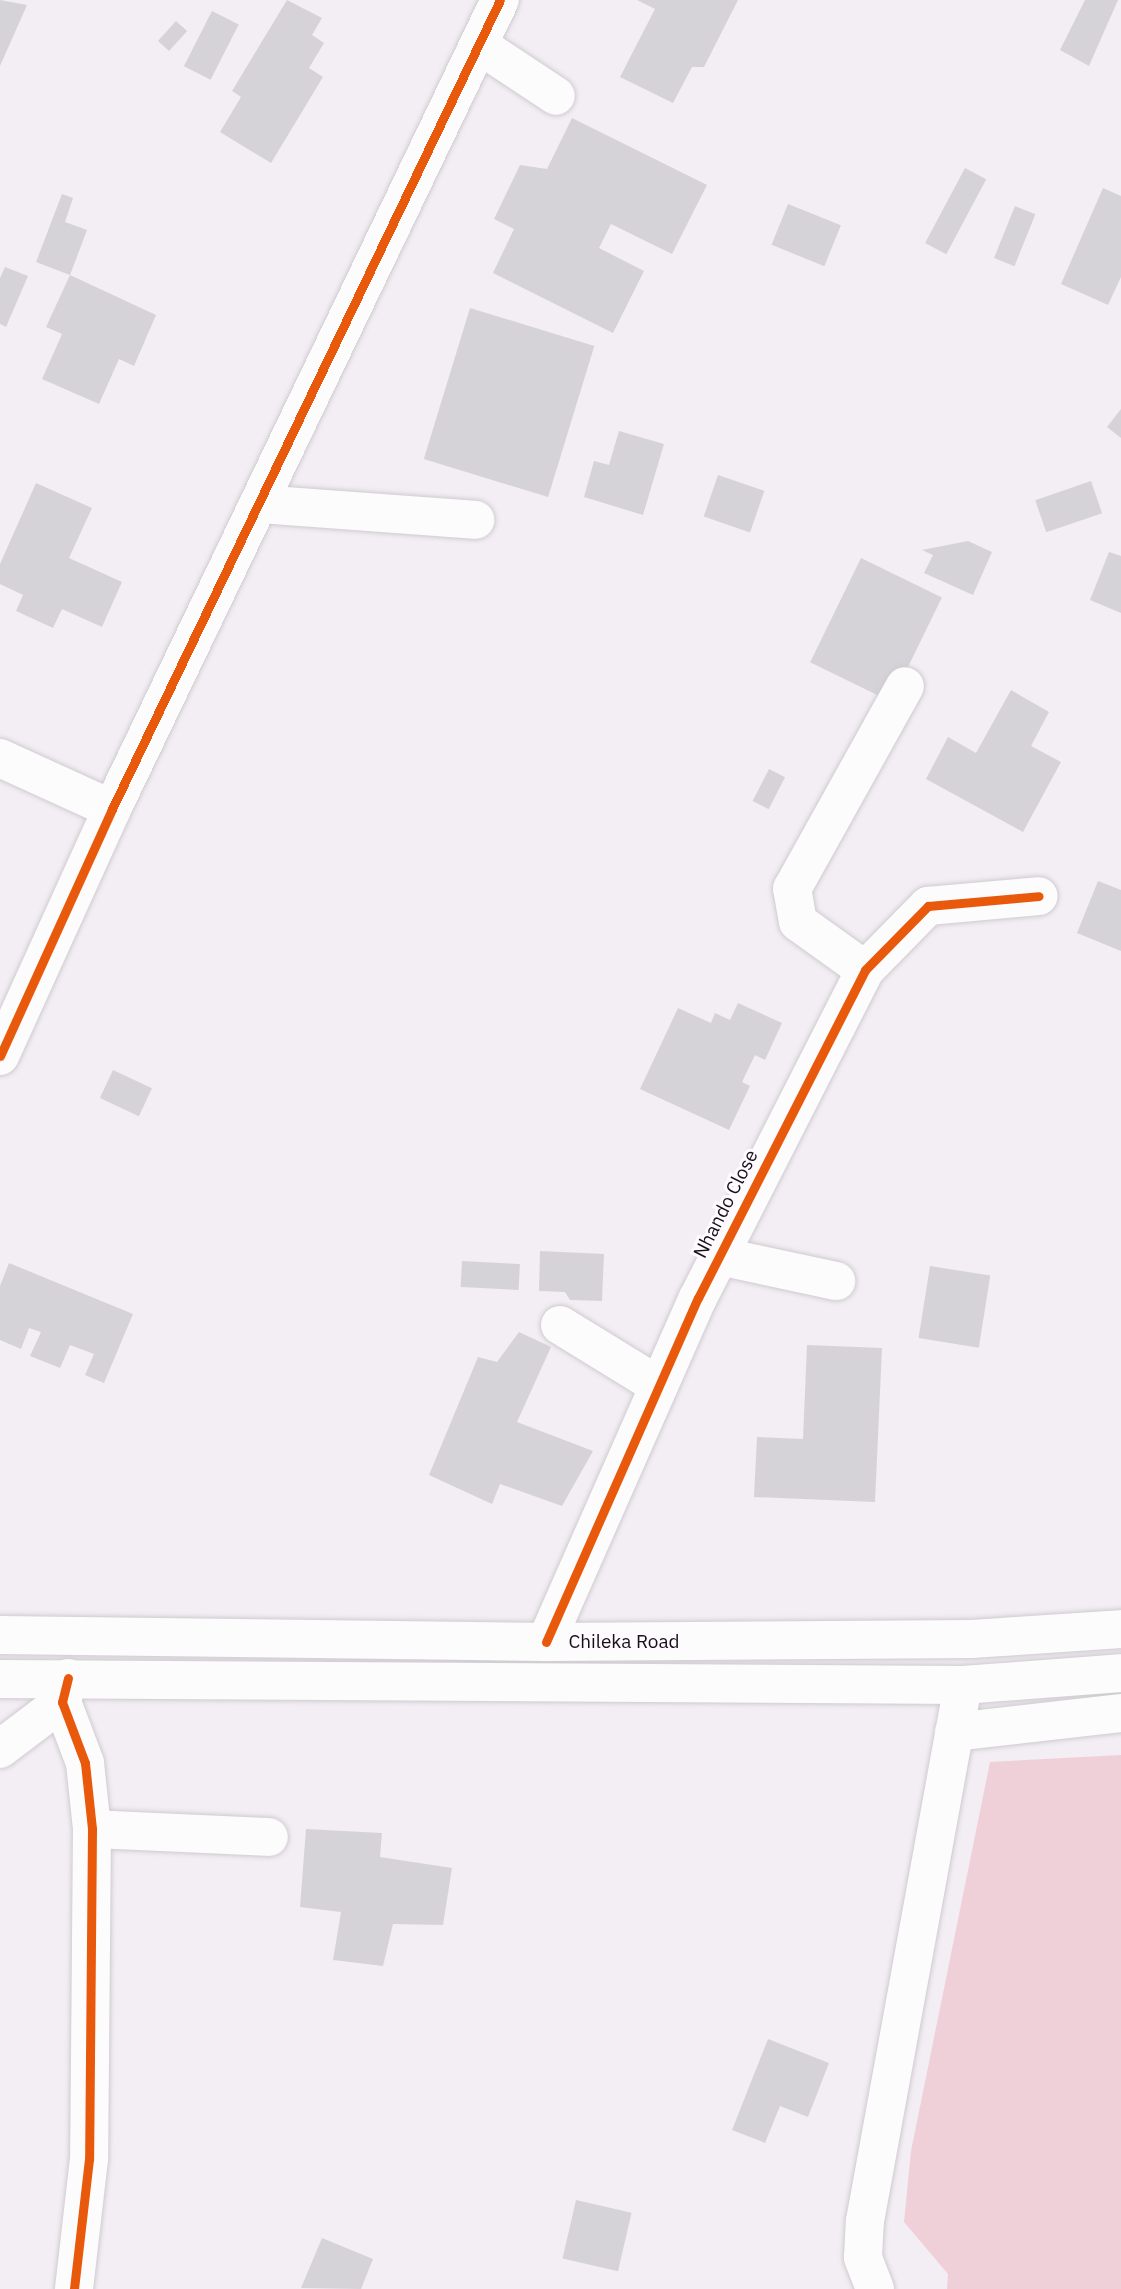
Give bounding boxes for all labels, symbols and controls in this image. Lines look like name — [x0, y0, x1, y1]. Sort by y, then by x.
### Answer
street label: Nhando Close — [689, 1146, 763, 1262]
street label: Chileka Road — [568, 1631, 680, 1653]

